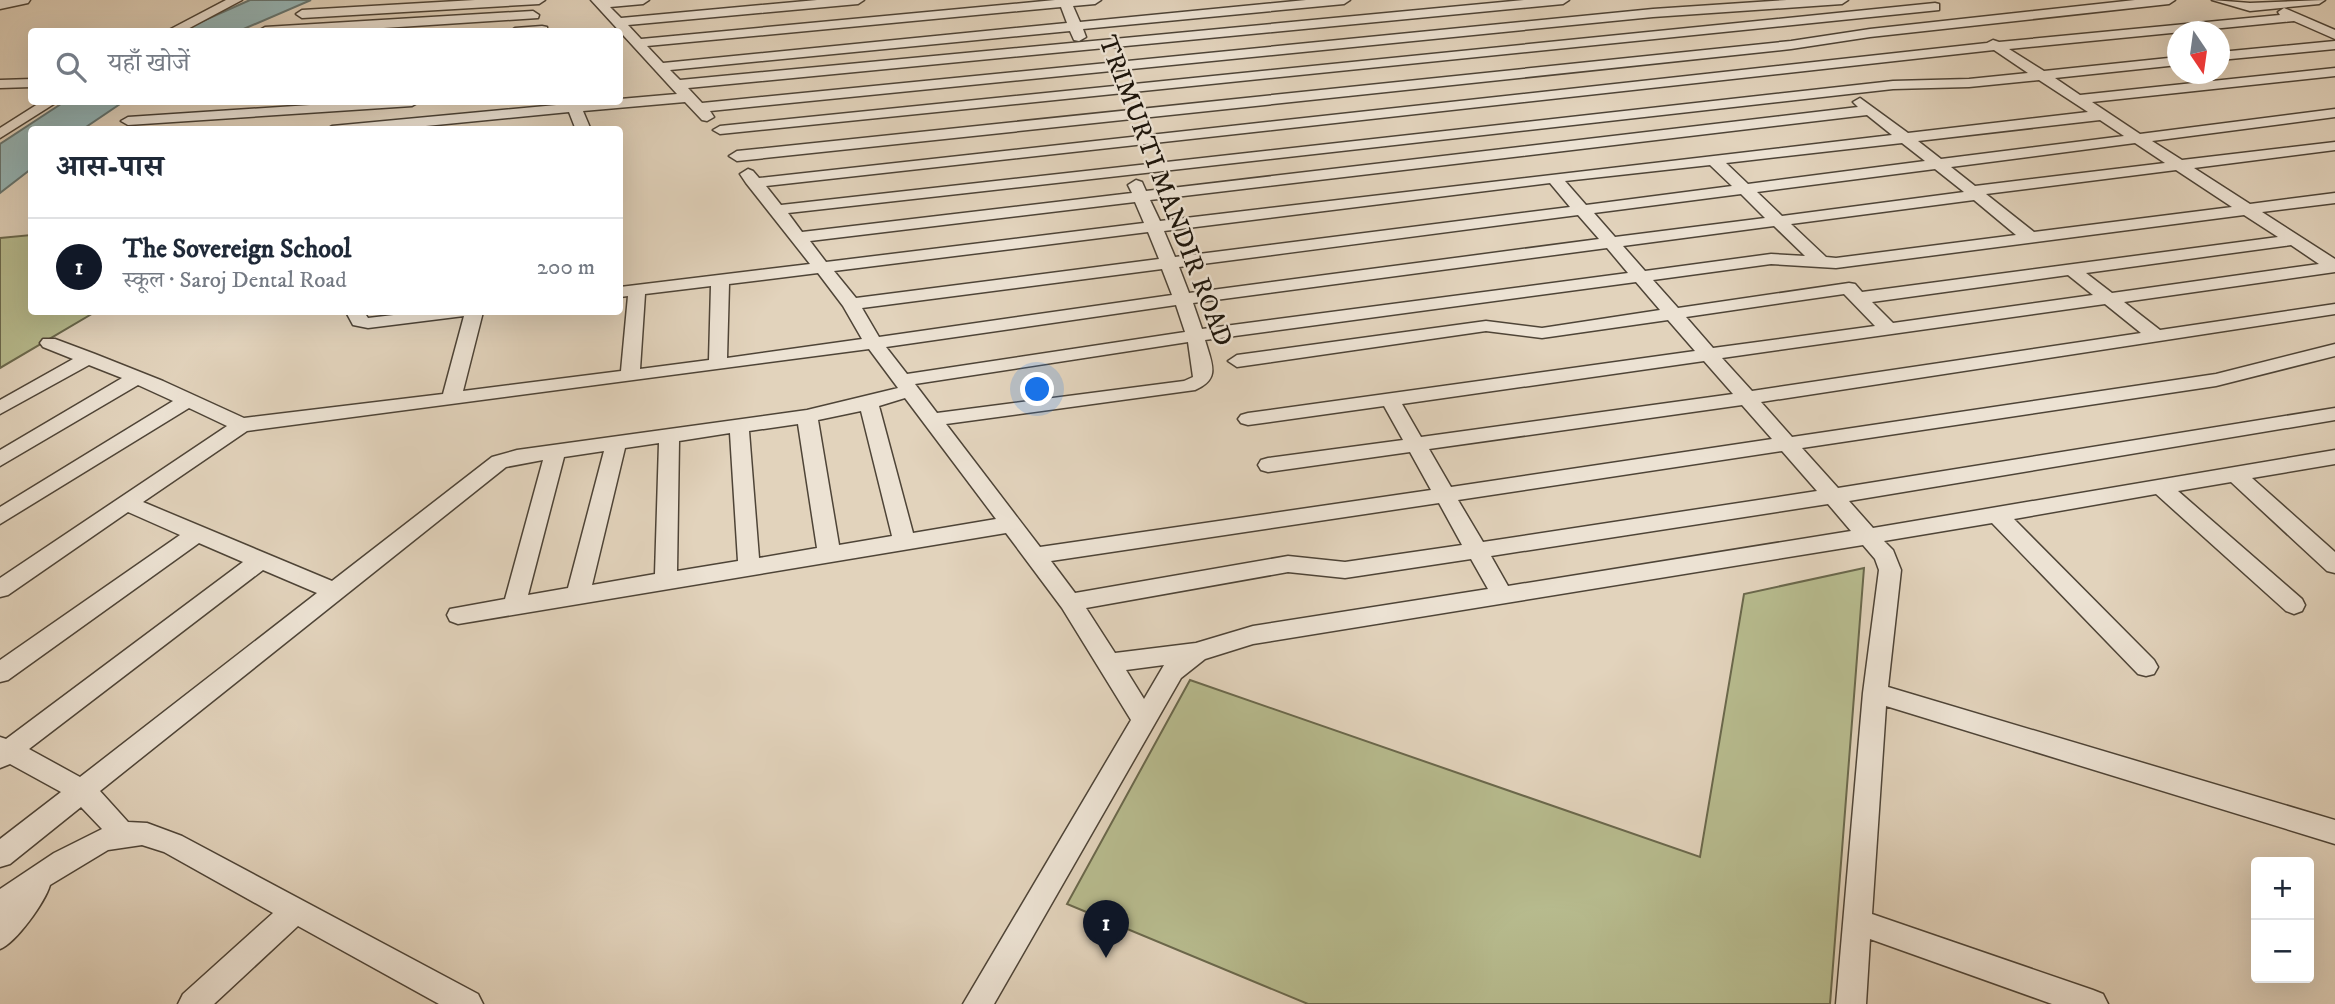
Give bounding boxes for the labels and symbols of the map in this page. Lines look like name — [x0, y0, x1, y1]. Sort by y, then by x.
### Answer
north arrow — [2167, 21, 2230, 84]
street label: TRIMURTI MANDIR ROAD — [1090, 31, 1240, 351]
your location — [1020, 372, 1054, 406]
pin: 1 — [1083, 900, 1129, 958]

